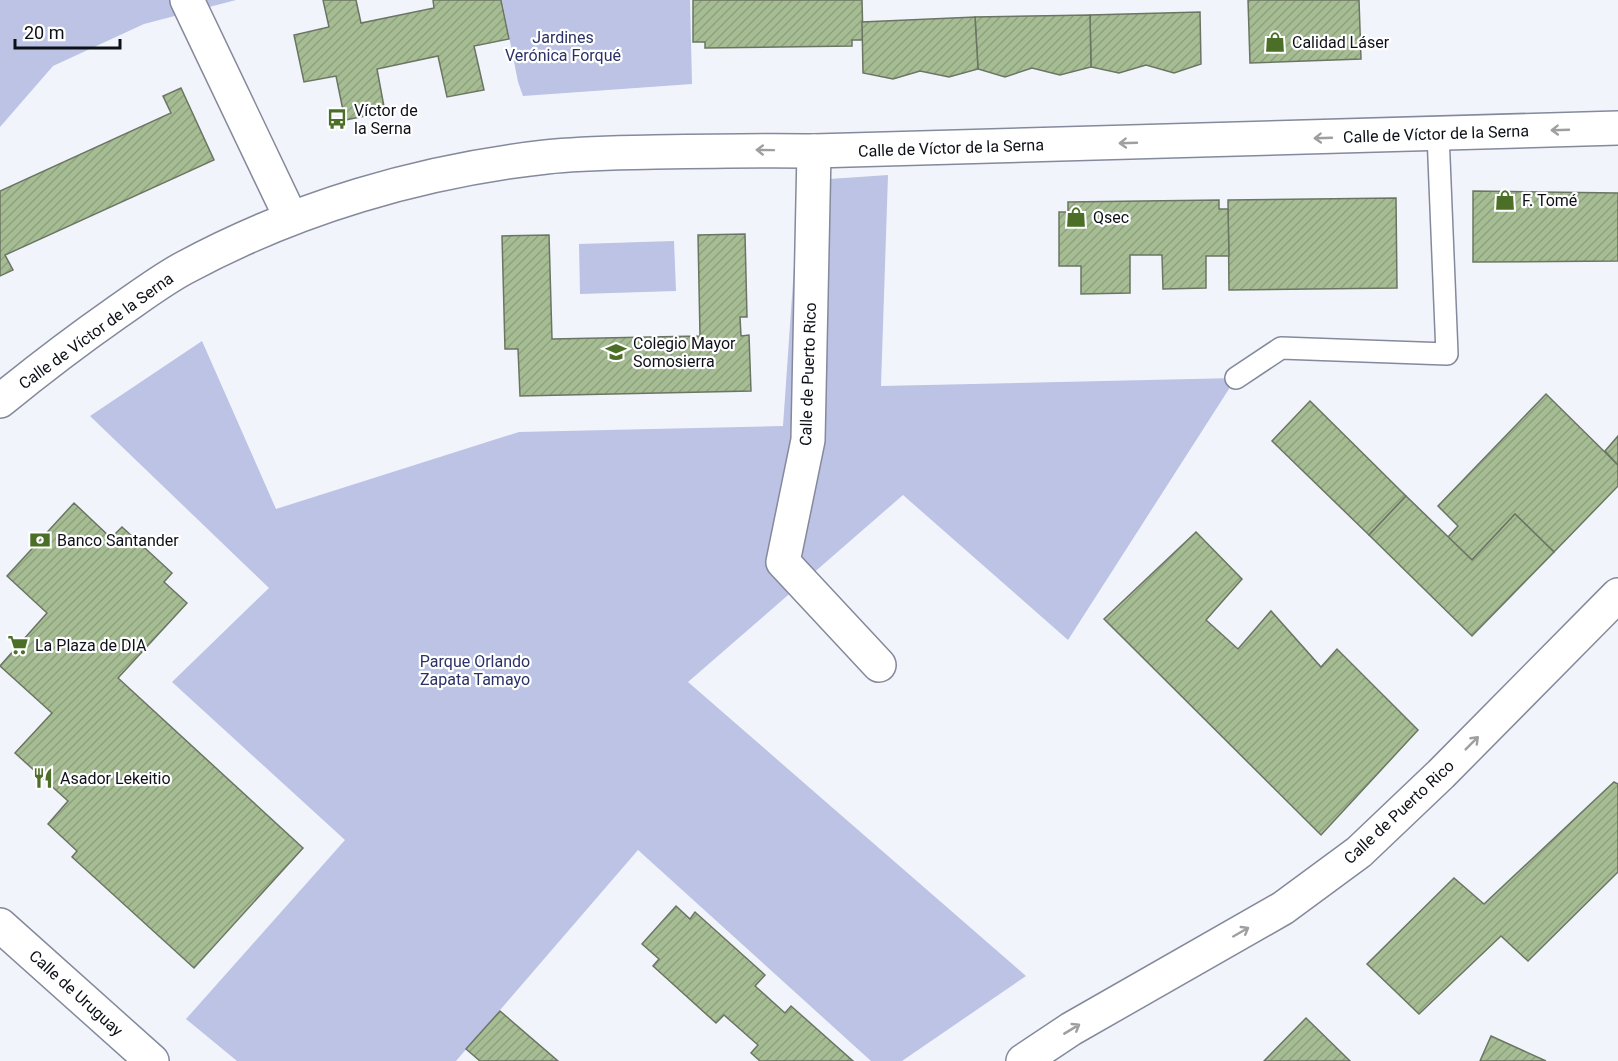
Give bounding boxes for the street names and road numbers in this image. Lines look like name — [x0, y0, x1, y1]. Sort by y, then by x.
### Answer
street label: Calle de Víctor de la Serna — [1343, 121, 1529, 147]
street label: Calle de Víctor de la Serna — [858, 135, 1044, 161]
street label: Calle de Víctor de la Serna — [15, 269, 177, 393]
street label: Calle de Puerto Rico — [796, 302, 820, 446]
street label: Calle de Puerto Rico — [1340, 756, 1458, 868]
street label: Calle de Uruguay — [25, 946, 127, 1040]

